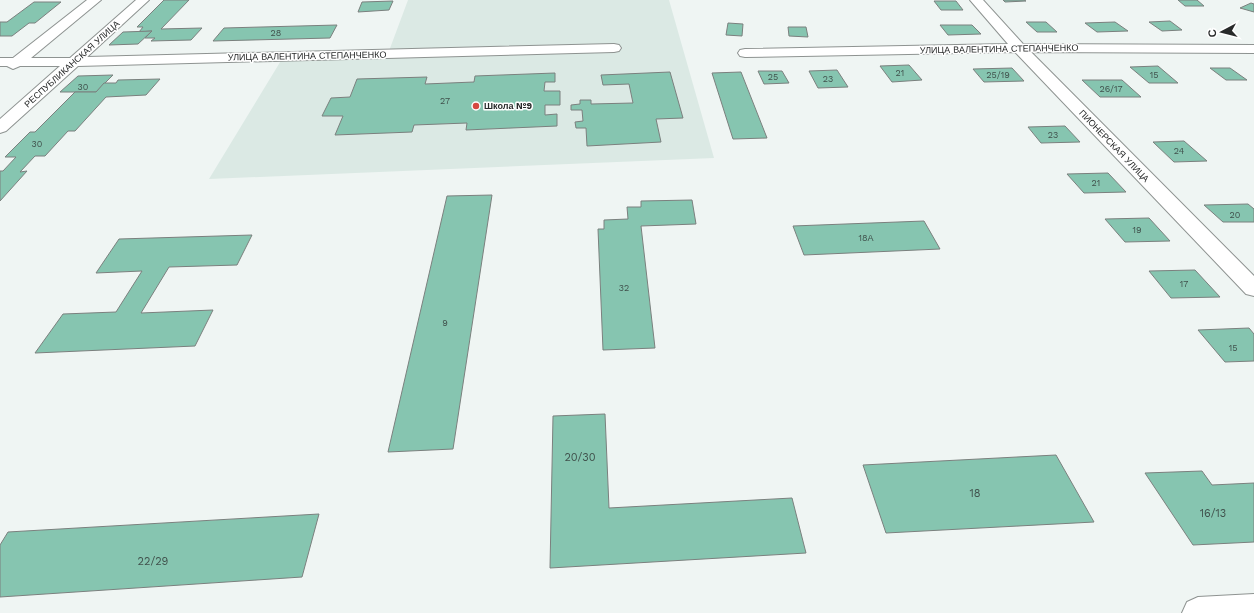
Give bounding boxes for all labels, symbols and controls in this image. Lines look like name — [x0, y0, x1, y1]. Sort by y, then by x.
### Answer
north arrow — [1202, 12, 1242, 52]
street label: РЕСПУБЛИКАНСКАЯ УЛИЦА — [22, 19, 122, 109]
house number: 28 — [271, 28, 281, 38]
text: С — [1206, 28, 1220, 38]
street label: УЛИЦА ВАЛЕНТИНА СТЕПАНЧЕНКО — [920, 43, 1078, 55]
street label: УЛИЦА ВАЛЕНТИНА СТЕПАНЧЕНКО — [228, 50, 386, 62]
house number: 21 — [896, 68, 904, 78]
house number: 25/19 — [986, 70, 1010, 80]
house number: 15 — [1150, 70, 1158, 80]
house number: 25 — [768, 72, 778, 82]
house number: 23 — [823, 74, 833, 84]
house number: 30 — [78, 82, 89, 92]
house number: 26/17 — [1099, 84, 1123, 94]
house number: 27 — [440, 96, 450, 106]
marker: Школа №9 — [471, 101, 481, 111]
place label: Школа №9 — [484, 101, 532, 111]
street label: ПИОНЕРСКАЯ УЛИЦА — [1077, 108, 1151, 184]
house number: 23 — [1048, 130, 1058, 140]
house number: 30 — [32, 139, 43, 149]
house number: 24 — [1174, 146, 1185, 156]
house number: 21 — [1092, 178, 1100, 188]
house number: 20 — [1230, 210, 1241, 220]
house number: 19 — [1132, 225, 1142, 235]
house number: 18А — [858, 233, 874, 243]
house number: 17 — [1180, 279, 1188, 289]
house number: 32 — [619, 283, 629, 293]
house number: 9 — [442, 318, 448, 328]
house number: 15 — [1229, 343, 1237, 353]
house number: 20/30 — [564, 451, 596, 464]
house number: 18 — [969, 487, 981, 500]
house number: 16/13 — [1200, 507, 1226, 520]
house number: 22/29 — [138, 555, 169, 568]

